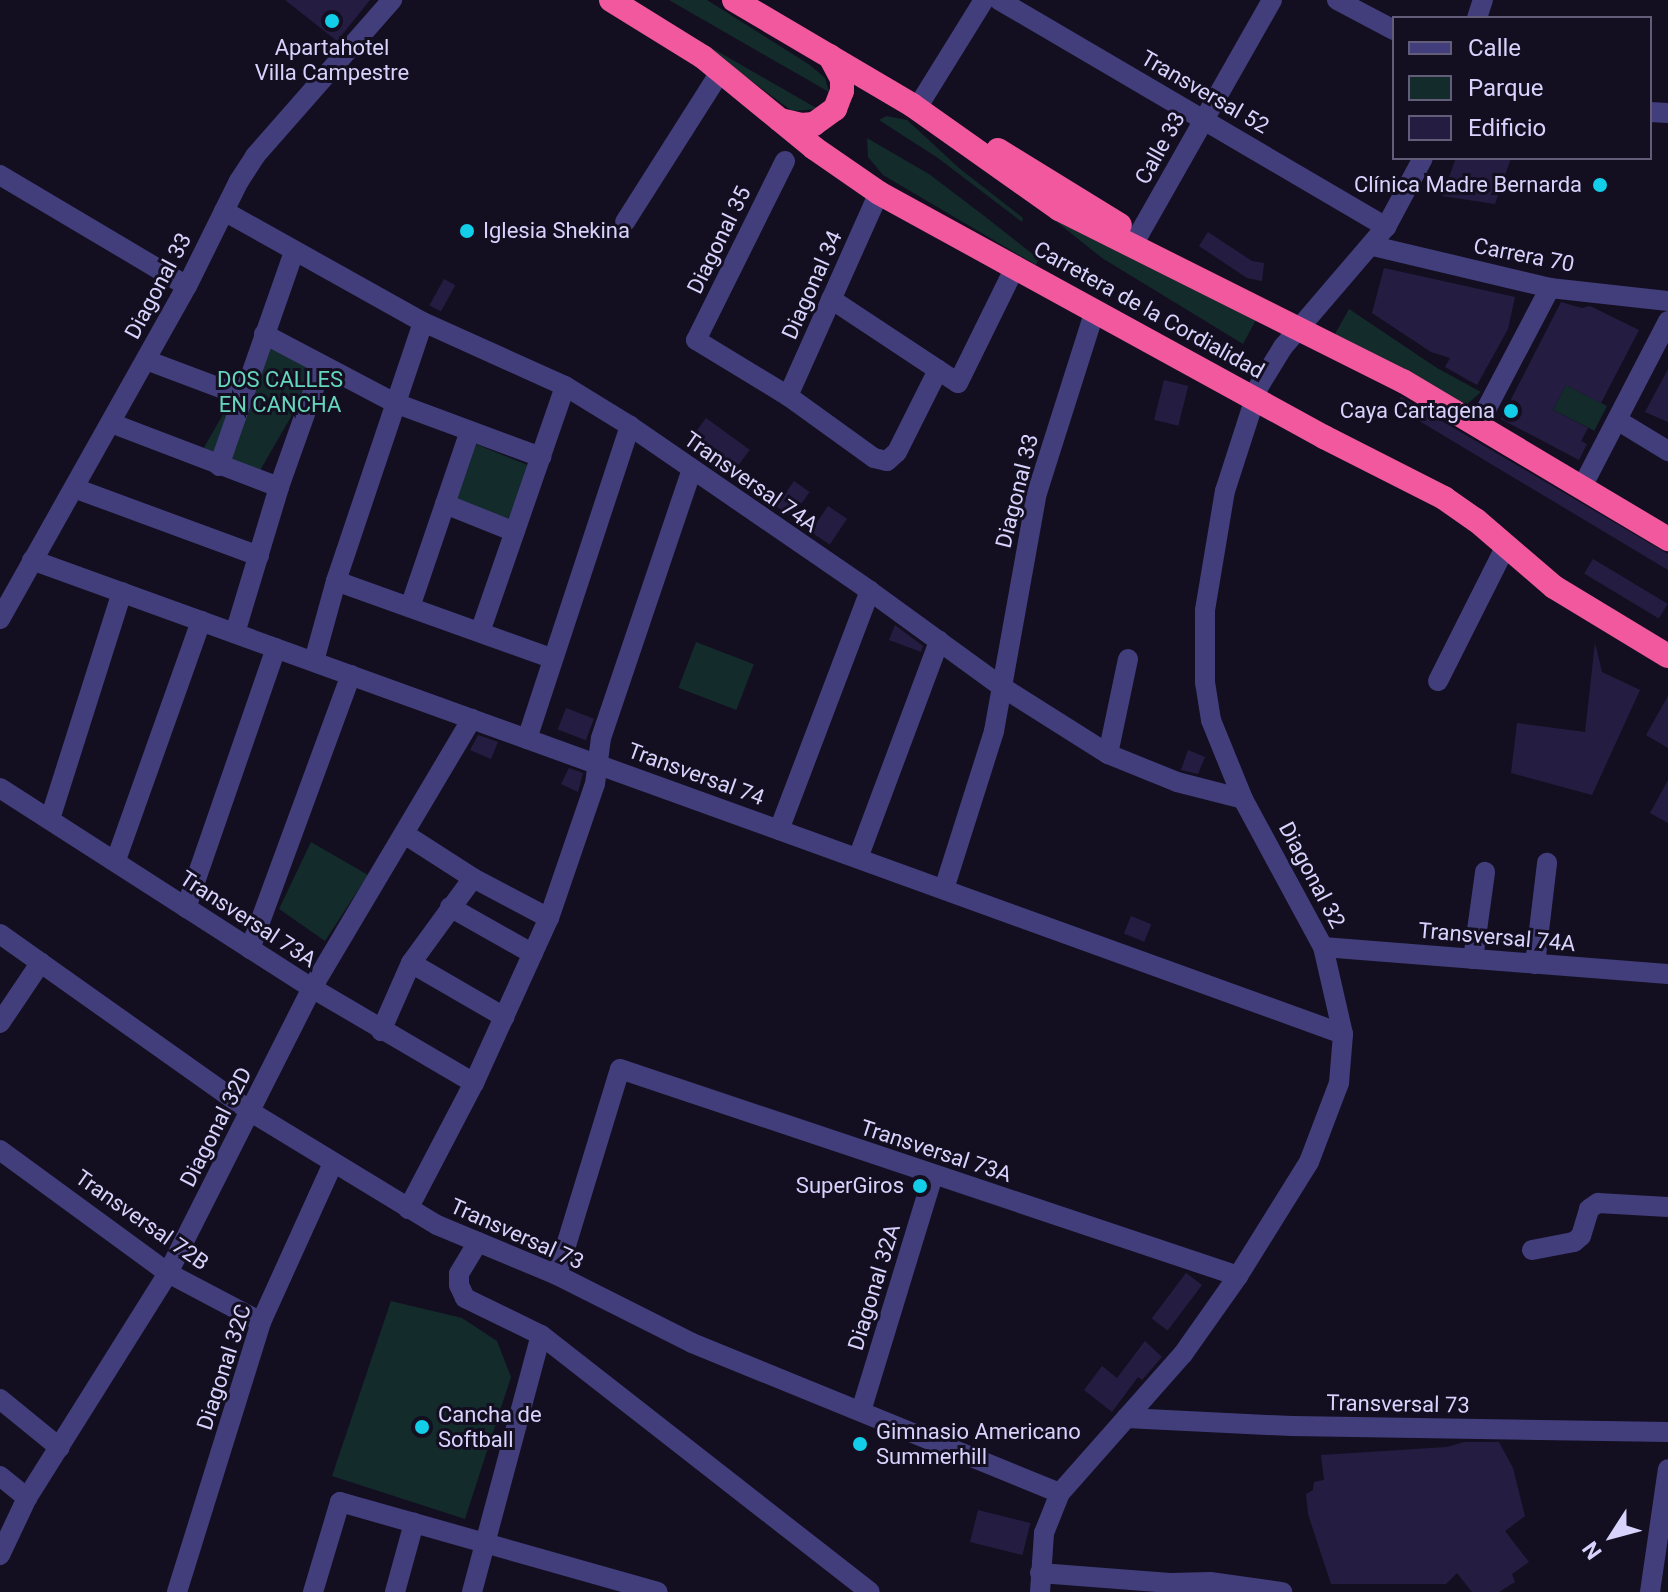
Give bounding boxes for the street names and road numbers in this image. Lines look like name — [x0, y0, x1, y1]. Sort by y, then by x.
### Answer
street label: Transversal 52 — [1136, 45, 1274, 139]
street label: Calle 33 — [1129, 107, 1191, 189]
street label: Diagonal 35 — [682, 182, 756, 298]
street label: Diagonal 34 — [776, 227, 848, 343]
street label: Diagonal 33 — [119, 228, 197, 344]
street label: Carrera 70 — [1471, 232, 1577, 278]
street label: Carretera de la Cordialidad — [1029, 236, 1269, 384]
street label: Transversal 74A — [679, 426, 823, 538]
street label: Diagonal 33 — [990, 431, 1044, 551]
street label: Transversal 74 — [624, 737, 768, 811]
street label: Diagonal 32 — [1273, 817, 1351, 933]
street label: Transversal 73A — [175, 865, 321, 973]
street label: Transversal 74A — [1417, 917, 1577, 957]
street label: Diagonal 32D — [175, 1063, 257, 1191]
street label: Transversal 73A — [857, 1114, 1015, 1188]
street label: Transversal 72B — [70, 1164, 214, 1276]
street label: Transversal 73 — [446, 1193, 588, 1275]
street label: Diagonal 32A — [842, 1221, 906, 1353]
street label: Diagonal 32C — [191, 1301, 257, 1433]
street label: Transversal 73 — [1326, 1390, 1470, 1418]

